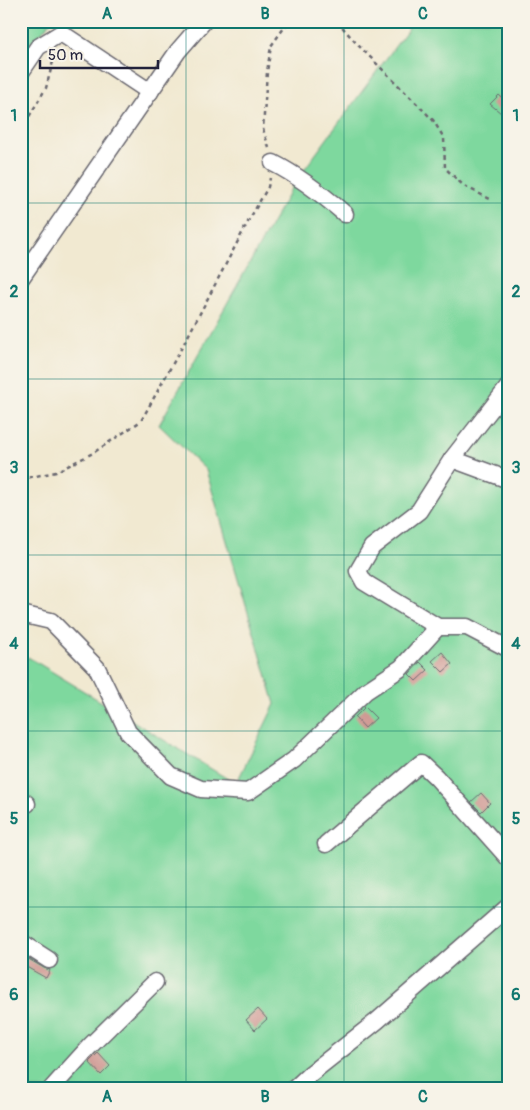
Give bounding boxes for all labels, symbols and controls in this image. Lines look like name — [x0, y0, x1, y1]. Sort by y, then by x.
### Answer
text: A — [102, 4, 113, 24]
text: B — [260, 4, 270, 24]
text: C — [418, 4, 428, 24]
scale bar — [40, 38, 158, 70]
text: 50 m — [48, 46, 83, 65]
text: 1 — [11, 106, 17, 126]
text: 1 — [513, 106, 519, 126]
text: 2 — [10, 282, 19, 302]
text: 2 — [512, 282, 521, 302]
text: 3 — [10, 458, 19, 478]
text: 3 — [512, 458, 521, 478]
text: 4 — [9, 634, 19, 654]
text: 4 — [511, 634, 521, 654]
text: 5 — [10, 809, 19, 829]
text: 5 — [512, 809, 521, 829]
text: 6 — [9, 985, 19, 1005]
text: 6 — [511, 985, 521, 1005]
text: A — [102, 1087, 113, 1107]
text: B — [260, 1087, 270, 1107]
text: C — [418, 1087, 428, 1107]

